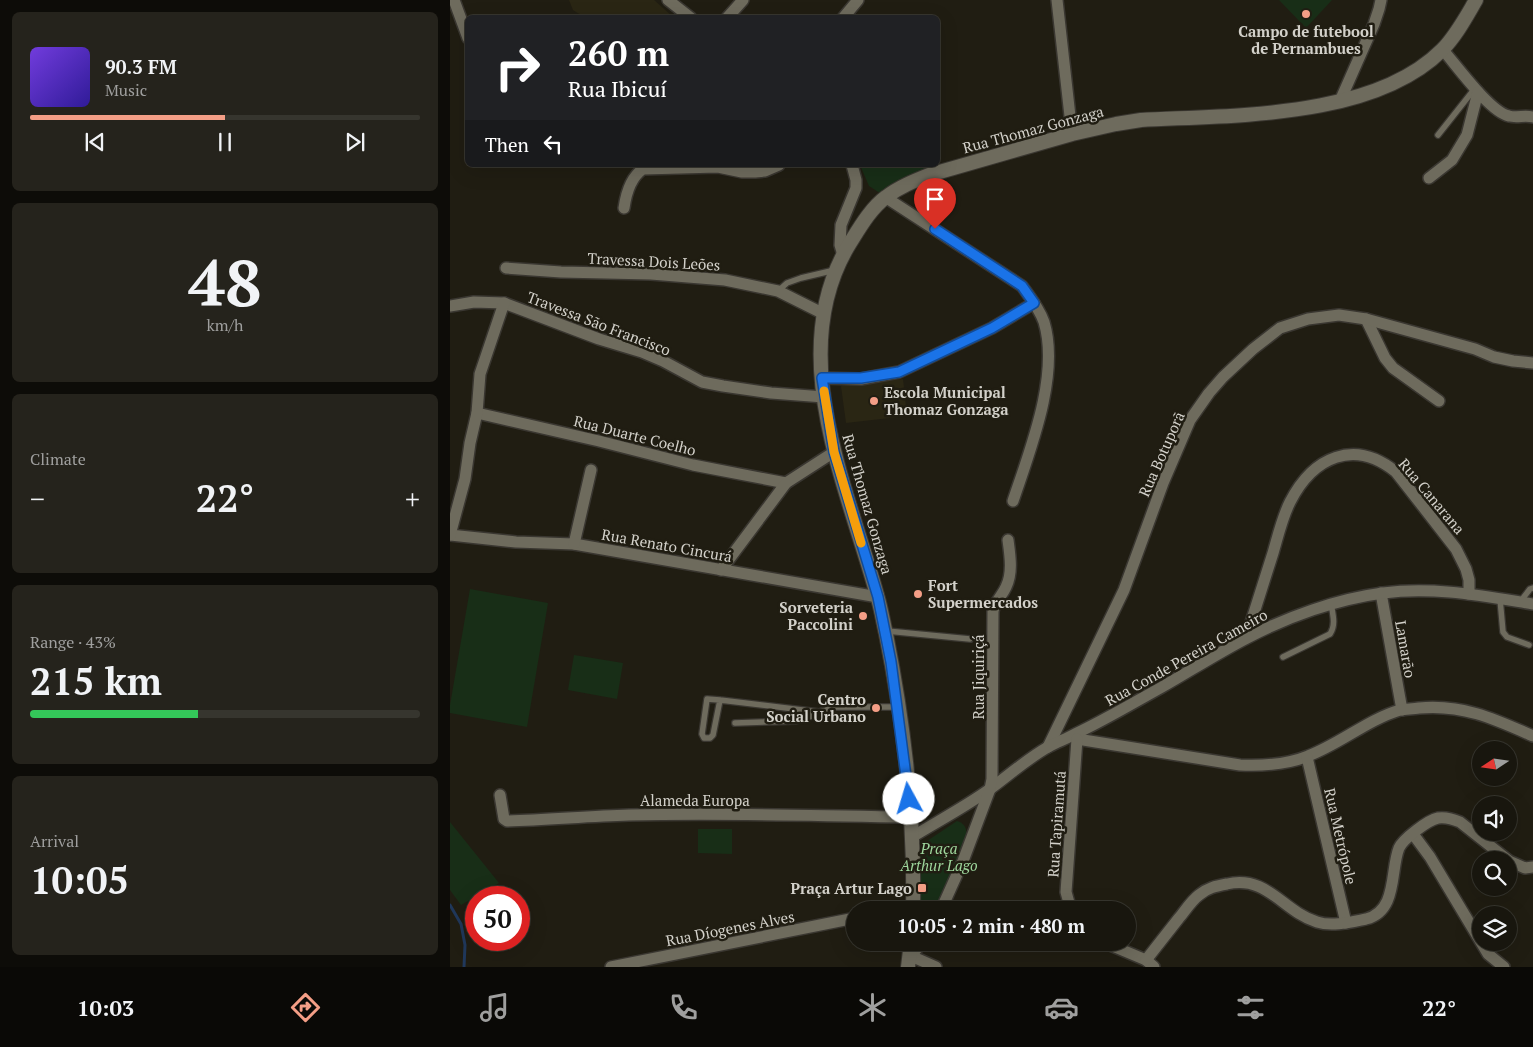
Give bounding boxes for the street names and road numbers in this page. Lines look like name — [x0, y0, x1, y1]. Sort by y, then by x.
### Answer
street label: Rua Thomaz Gonzaga — [960, 100, 1106, 157]
street label: Travessa Dois Leões — [587, 248, 721, 274]
street label: Travessa São Francisco — [524, 286, 674, 360]
street label: Rua Botuporã — [1133, 408, 1189, 500]
street label: Rua Duarte Coelho — [572, 410, 698, 460]
street label: Rua Thomaz Gonzaga — [838, 431, 898, 577]
street label: Rua Canarana — [1394, 454, 1470, 538]
street label: Rua Renato Cincurá — [600, 524, 734, 566]
street label: Rua Conde Pereira Cameiro — [1101, 604, 1271, 710]
street label: Lamarão — [1391, 619, 1421, 679]
street label: Rua Jiquiriçá — [968, 634, 988, 720]
street label: Rua Tapiramutá — [1042, 770, 1070, 878]
street label: Rua Metrópole — [1320, 786, 1362, 886]
street label: Alameda Europa — [640, 790, 750, 810]
street label: Rua Díogenes Alves — [664, 906, 796, 950]

